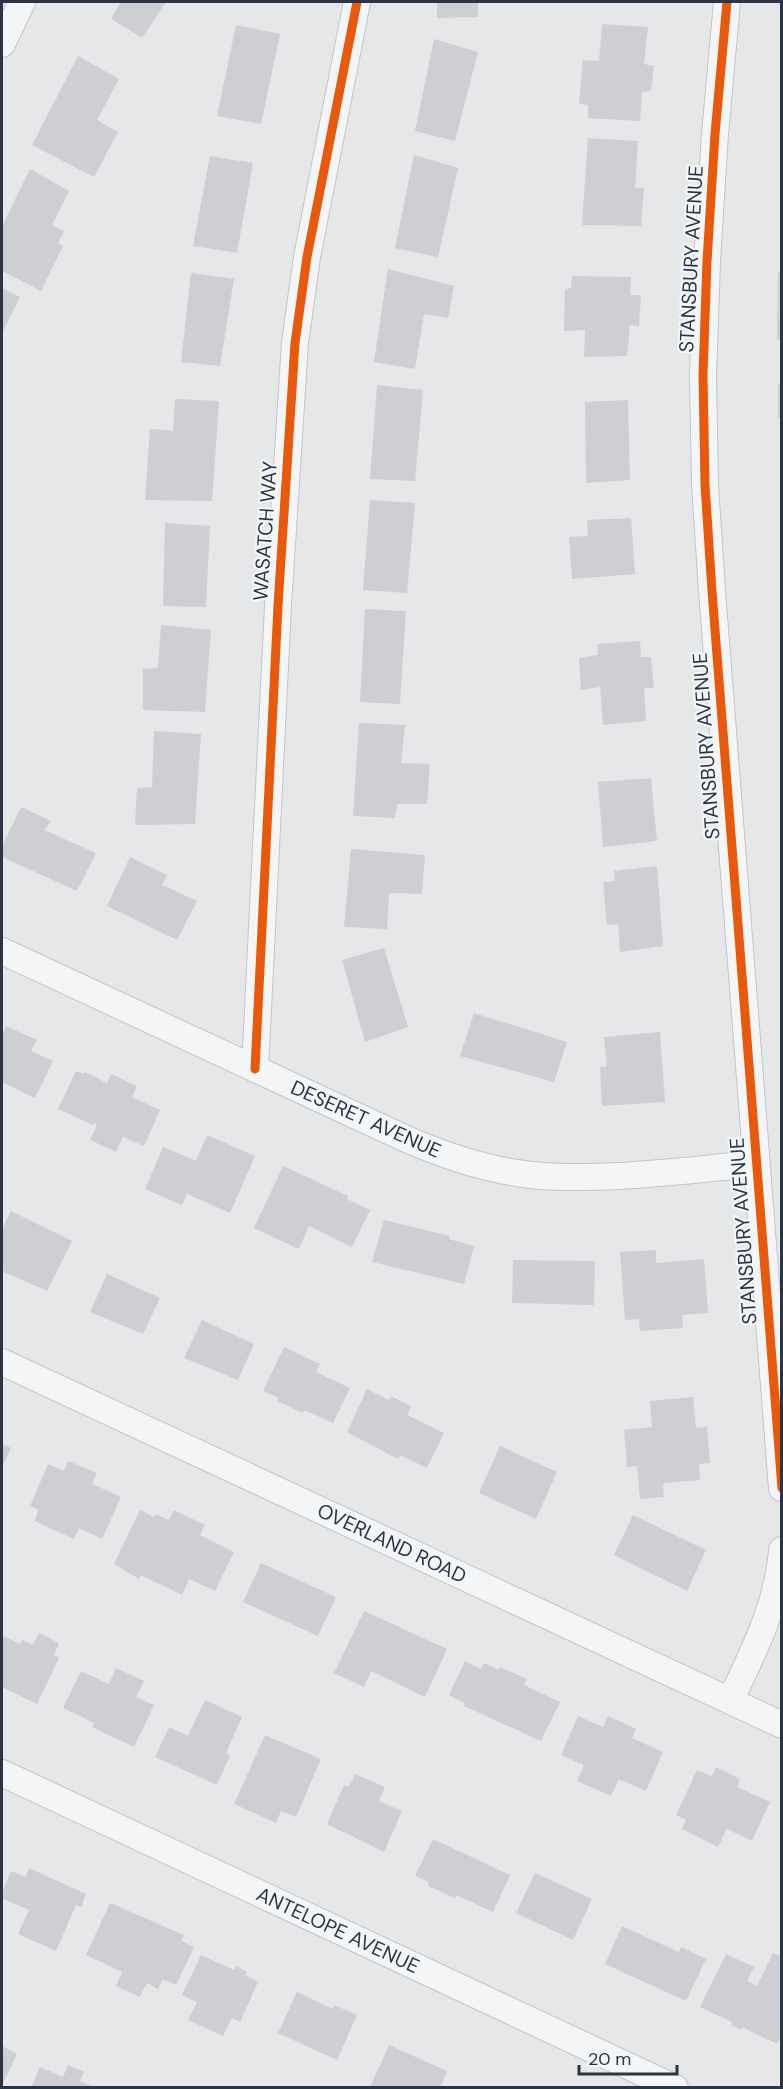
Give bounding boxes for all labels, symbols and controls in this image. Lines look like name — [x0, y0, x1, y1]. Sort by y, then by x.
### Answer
street label: STANSBURY AVENUE — [673, 165, 709, 353]
street label: WASATCH WAY — [247, 460, 283, 602]
street label: STANSBURY AVENUE — [687, 652, 725, 840]
street label: DESERET AVENUE — [287, 1074, 445, 1164]
street label: STANSBURY AVENUE — [724, 1137, 762, 1325]
street label: OVERLAND ROAD — [313, 1497, 471, 1589]
street label: ANTELOPE AVENUE — [252, 1881, 424, 1979]
scale bar — [579, 2038, 676, 2076]
text: 20 m — [588, 2047, 631, 2071]

